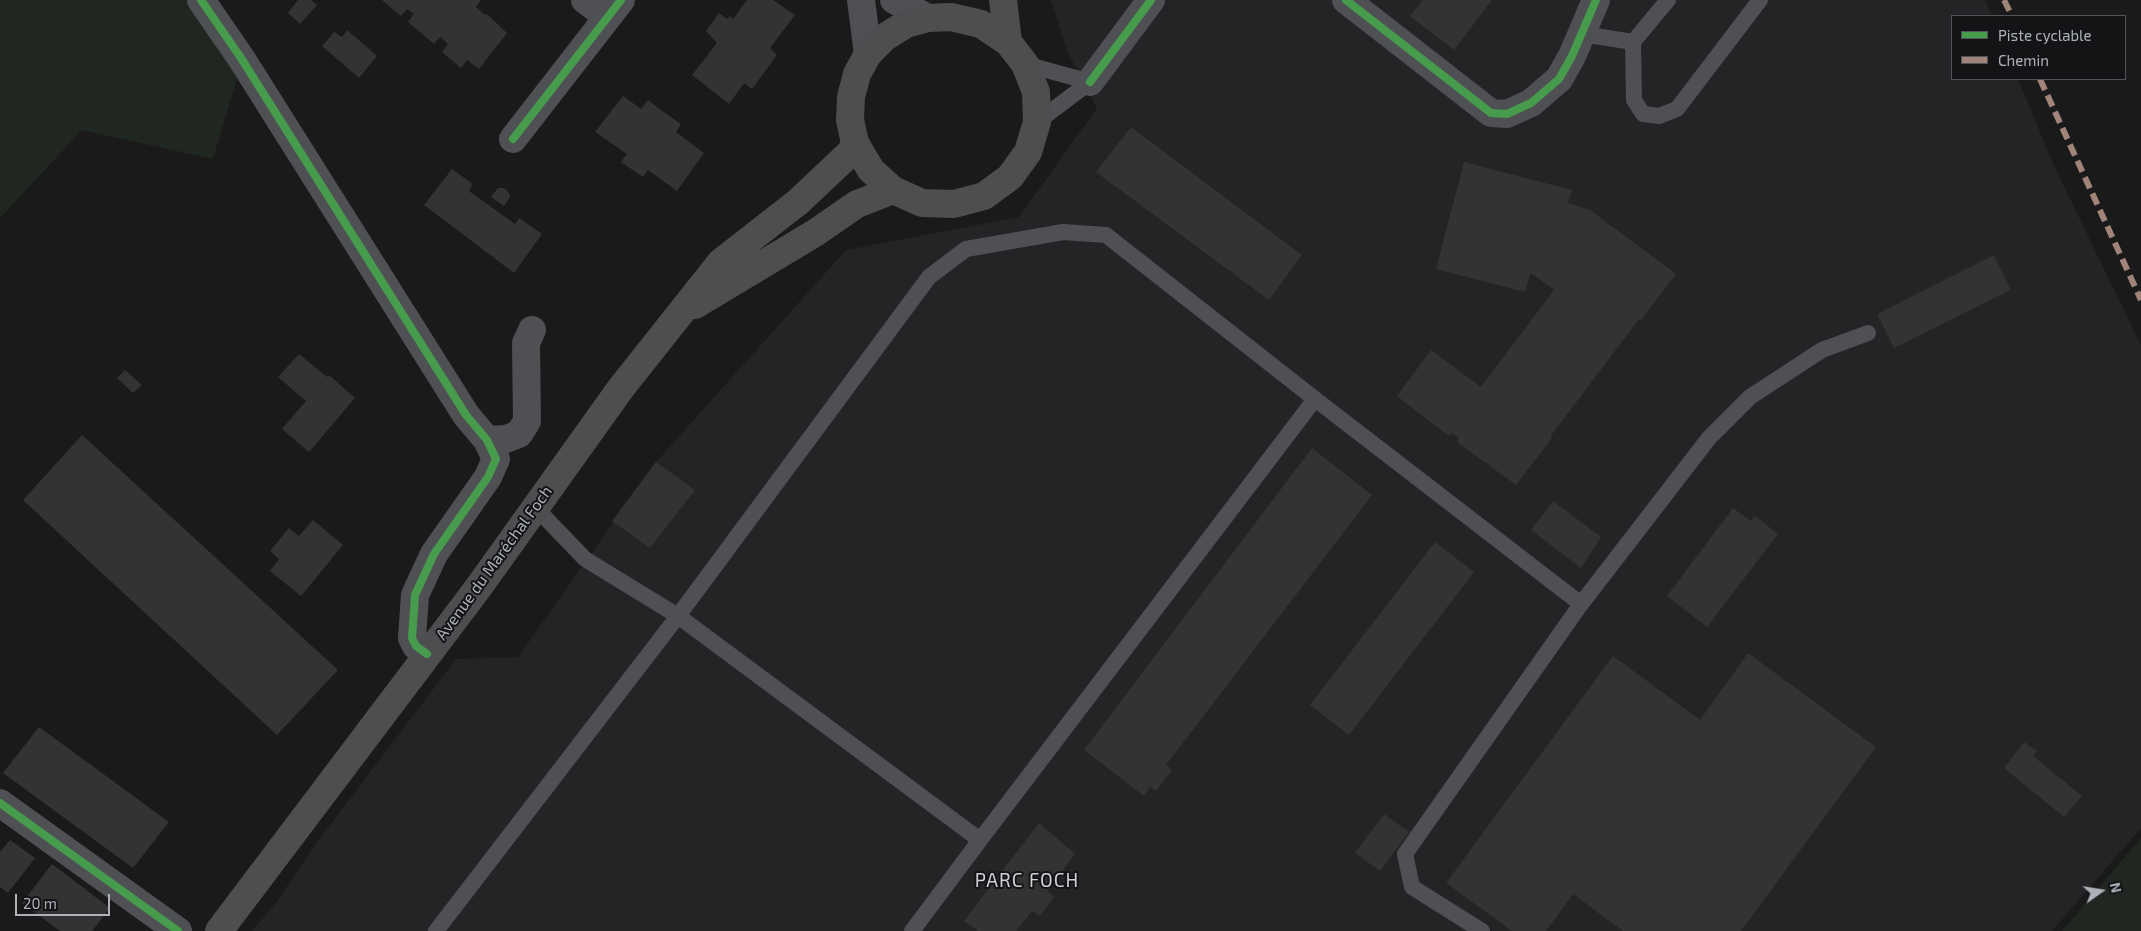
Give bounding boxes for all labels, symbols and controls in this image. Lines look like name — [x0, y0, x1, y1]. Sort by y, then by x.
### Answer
legend — [1951, 15, 2126, 80]
text: Piste cyclable — [1998, 26, 2092, 44]
text: Chemin — [1998, 51, 2049, 69]
street label: Avenue du Maréchal Foch — [432, 482, 556, 644]
north arrow — [2076, 866, 2126, 916]
district label: PARC FOCH — [974, 870, 1080, 892]
text: N — [2107, 881, 2126, 894]
scale bar — [18, 884, 112, 916]
text: 20 m — [23, 894, 57, 912]

